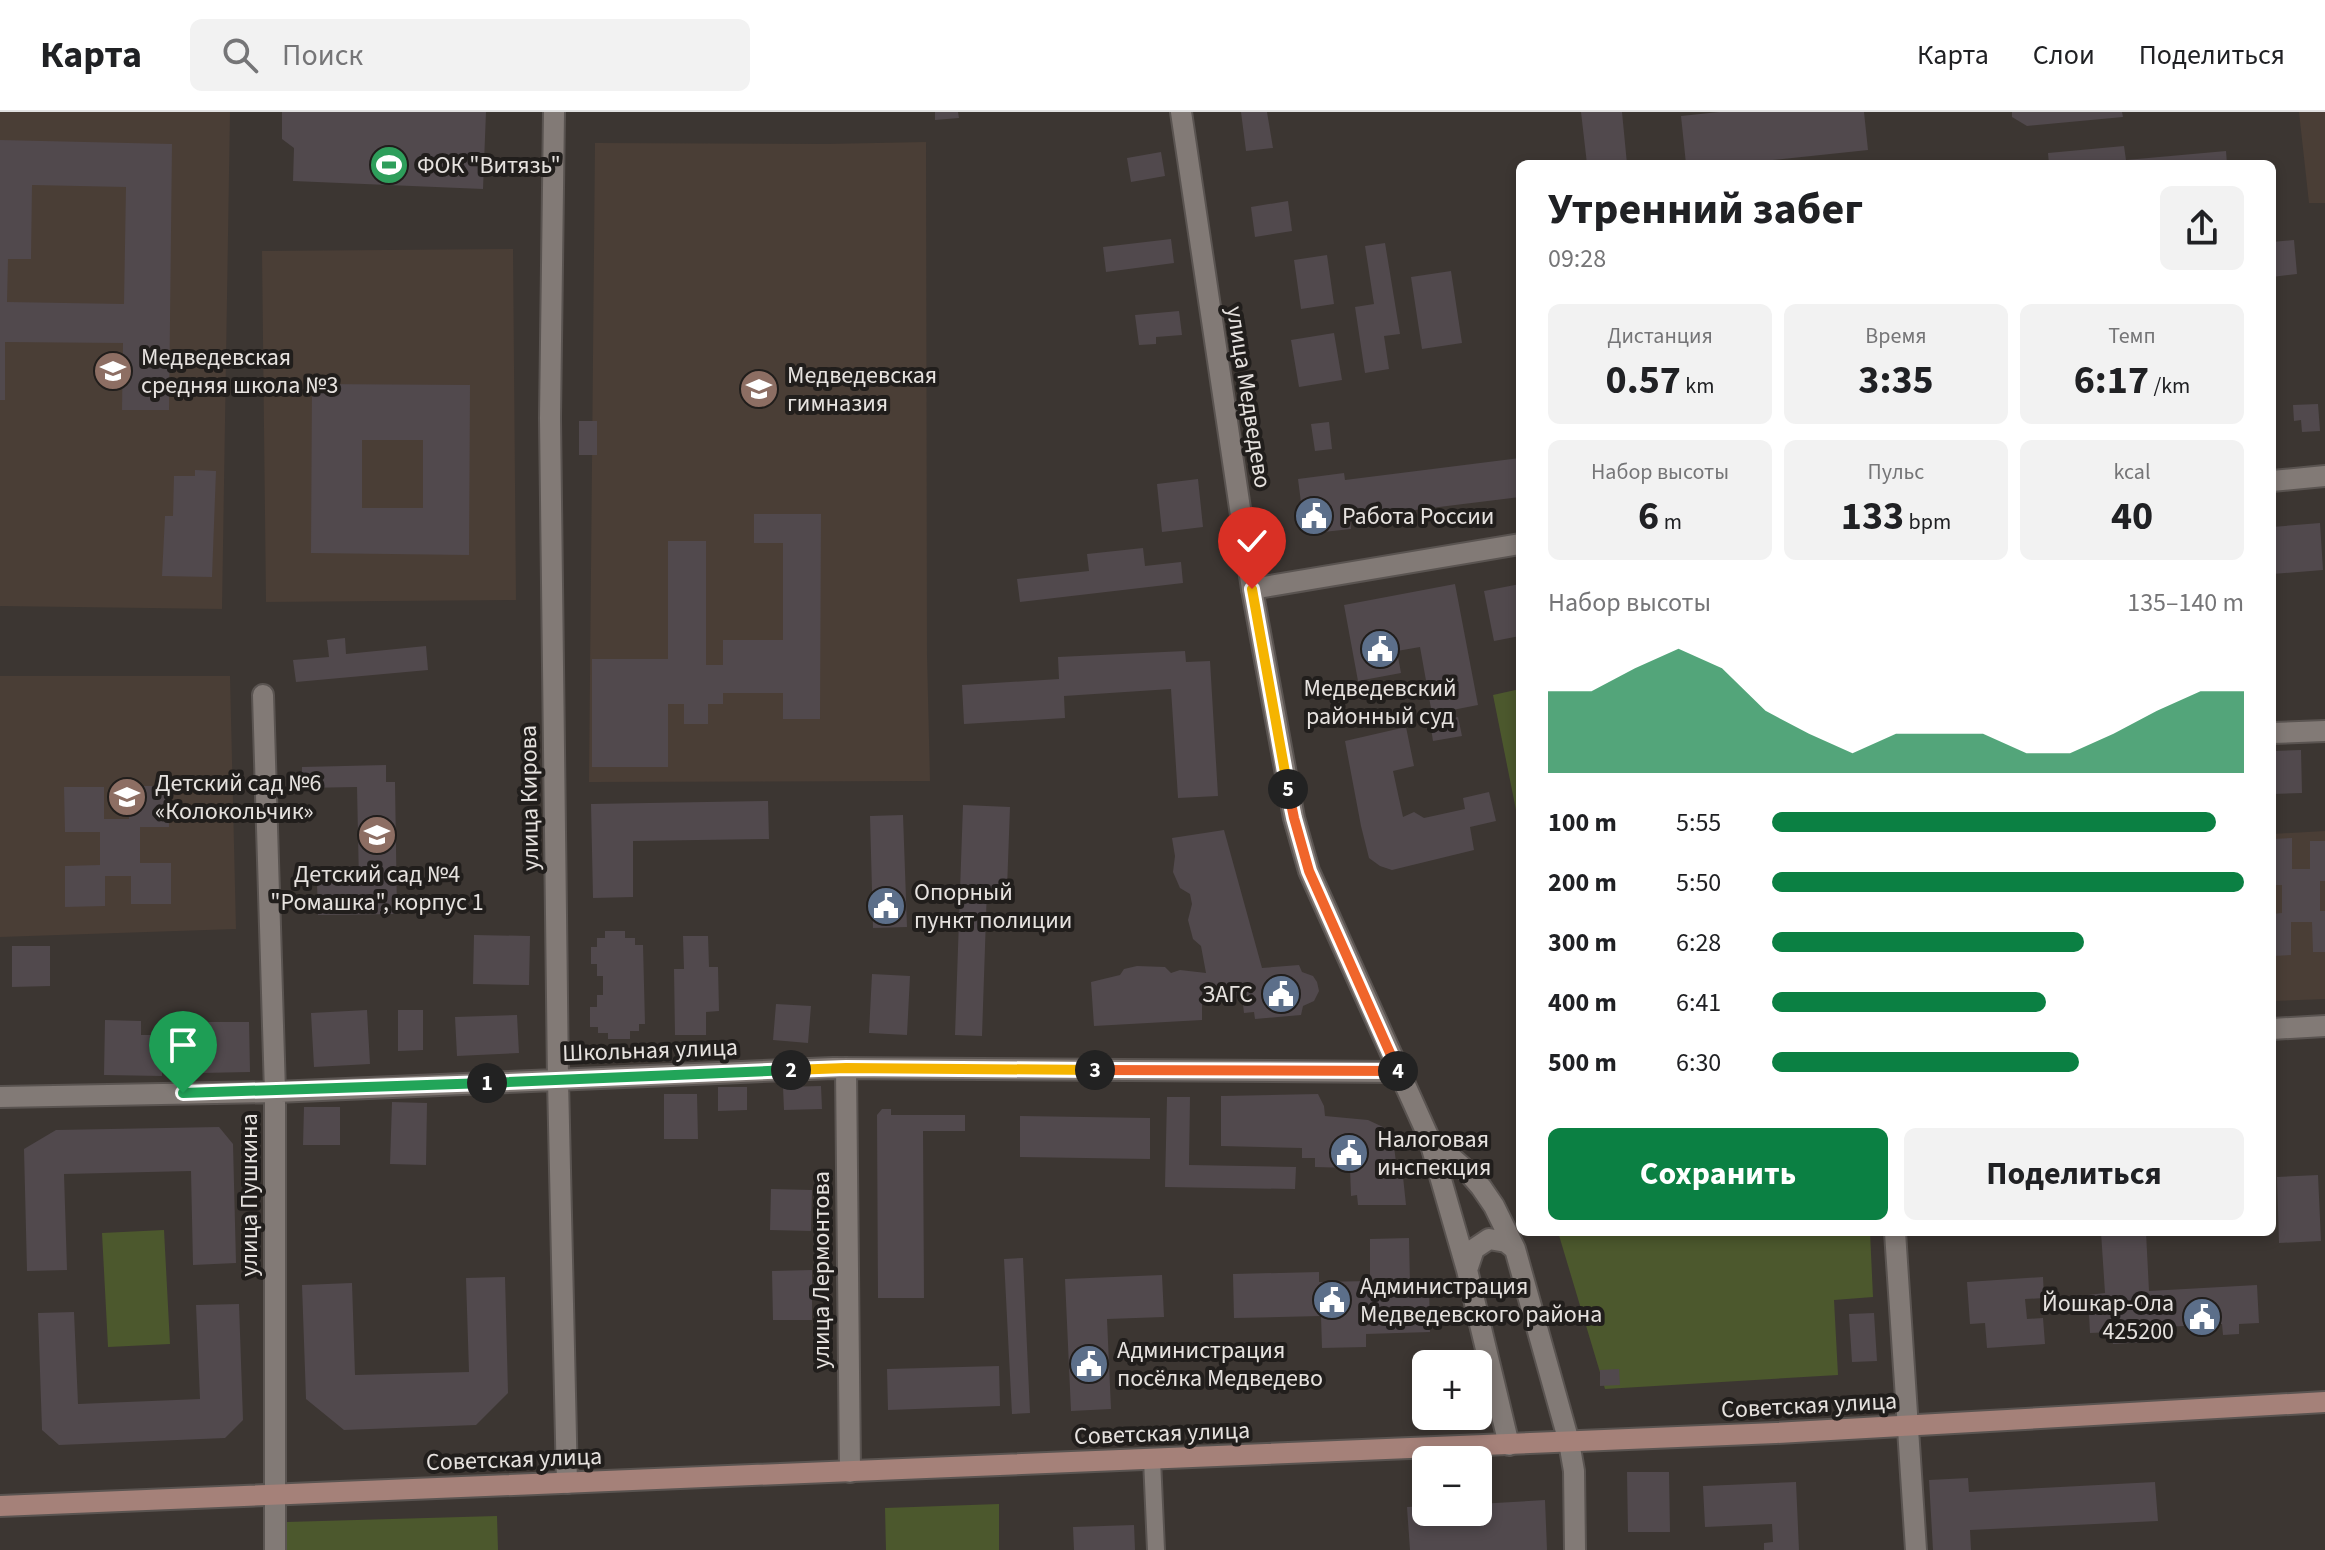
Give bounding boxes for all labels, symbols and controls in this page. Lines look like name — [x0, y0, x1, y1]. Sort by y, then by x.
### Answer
search box — [190, 19, 750, 91]
text: Карта — [40, 28, 142, 82]
icon: search — [218, 33, 262, 77]
text: Поиск — [282, 34, 363, 77]
text: Карта — [1917, 35, 1989, 75]
text: Слои — [2033, 35, 2095, 75]
text: Поделиться — [2139, 35, 2285, 75]
sports icon: ФОК "Витязь" — [368, 144, 410, 186]
place label: ФОК "Витязь" — [417, 148, 561, 183]
text: Утренний забег — [1548, 178, 1863, 241]
button: share — [2160, 186, 2244, 270]
text: 09:28 — [1548, 240, 1606, 277]
street label: улица Медведево — [1217, 304, 1280, 491]
text: Дистанция — [1607, 320, 1713, 352]
text: Время — [1865, 320, 1927, 352]
text: Темп — [2108, 320, 2156, 352]
place label: Медведевская средняя школа №3 — [141, 340, 338, 403]
school or university icon: Медведевская средняя школа №3 — [92, 350, 134, 392]
text: 0.57 — [1606, 352, 1681, 409]
text: 3:35 — [1858, 352, 1934, 409]
text: 6:17 — [2074, 352, 2149, 409]
place label: Медведевская гимназия — [787, 358, 937, 421]
school or university icon: Медведевская гимназия — [738, 368, 780, 410]
text: km — [1681, 370, 1714, 402]
text: /km — [2149, 370, 2190, 402]
text: Набор высоты — [1591, 456, 1729, 488]
text: Пульс — [1868, 456, 1924, 488]
text: kcal — [2113, 456, 2151, 488]
text: 6 — [1638, 488, 1659, 545]
text: 133 — [1841, 488, 1904, 545]
text: 40 — [2111, 488, 2153, 545]
public building icon: Работа России — [1293, 495, 1335, 537]
place label: Работа России — [1342, 499, 1494, 534]
text: m — [1659, 506, 1682, 538]
text: bpm — [1904, 506, 1951, 538]
pin — [1218, 507, 1286, 589]
icon: check — [1230, 519, 1274, 563]
text: Набор высоты — [1548, 584, 1711, 621]
text: 135–140 m — [2127, 584, 2244, 621]
public building icon: Медведевский районный суд — [1359, 628, 1401, 670]
place label: Медведевский районный суд — [1303, 671, 1457, 734]
street label: улица Кирова — [511, 725, 548, 871]
place label: Детский сад №6 «Колокольчик» — [155, 766, 321, 829]
pin: 5 — [1268, 769, 1308, 809]
text: 5 — [1282, 773, 1294, 805]
school or university icon: Детский сад №6 «Колокольчик» — [106, 776, 148, 818]
text: 100 m — [1548, 804, 1617, 841]
text: 5:55 — [1676, 804, 1721, 841]
school or university icon: Детский сад №4 "Ромашка", корпус 1 — [356, 814, 398, 856]
place label: Детский сад №4 "Ромашка", корпус 1 — [270, 857, 484, 920]
text: 200 m — [1548, 864, 1617, 901]
text: 5:50 — [1676, 864, 1721, 901]
place label: Опорный пункт полиции — [914, 875, 1072, 938]
public building icon: Опорный пункт полиции — [865, 885, 907, 927]
text: 300 m — [1548, 924, 1617, 961]
text: 6:28 — [1676, 924, 1721, 961]
public building icon: ЗАГС — [1260, 973, 1302, 1015]
place label: ЗАГС — [1202, 977, 1253, 1012]
text: 400 m — [1548, 984, 1617, 1021]
text: 6:41 — [1676, 984, 1721, 1021]
pin — [149, 1011, 217, 1093]
icon: arrive — [161, 1023, 205, 1067]
street label: Школьная улица — [562, 1030, 738, 1071]
text: 500 m — [1548, 1044, 1617, 1081]
text: 6:30 — [1676, 1044, 1721, 1081]
pin: 2 — [771, 1050, 811, 1090]
pin: 3 — [1075, 1050, 1115, 1090]
pin: 4 — [1378, 1051, 1418, 1091]
text: 2 — [785, 1054, 797, 1086]
text: 3 — [1089, 1054, 1101, 1086]
text: 4 — [1392, 1055, 1404, 1087]
pin: 1 — [467, 1063, 507, 1103]
text: 1 — [481, 1067, 493, 1099]
street label: улица Пушкина — [232, 1113, 267, 1277]
place label: Налоговая инспекция — [1377, 1122, 1491, 1185]
button: Сохранить — [1548, 1128, 1888, 1220]
button: Поделиться — [1904, 1128, 2244, 1220]
public building icon: Налоговая инспекция — [1328, 1132, 1370, 1174]
street label: улица Лермонтова — [804, 1171, 839, 1369]
place label: Администрация Медведевского района — [1360, 1269, 1602, 1332]
public building icon: Администрация Медведевского района — [1311, 1279, 1353, 1321]
place label: Йошкар-Ола 425200 — [2042, 1286, 2174, 1349]
public building icon: Йошкар-Ола 425200 — [2181, 1296, 2223, 1338]
place label: Администрация посёлка Медведево — [1117, 1333, 1323, 1396]
public building icon: Администрация посёлка Медведево — [1068, 1343, 1110, 1385]
map controls — [1412, 1350, 1492, 1526]
button: + — [1412, 1350, 1492, 1430]
street label: Советская улица — [1720, 1383, 1898, 1428]
street label: Советская улица — [1073, 1413, 1251, 1454]
street label: Советская улица — [425, 1439, 603, 1480]
button: − — [1412, 1446, 1492, 1526]

